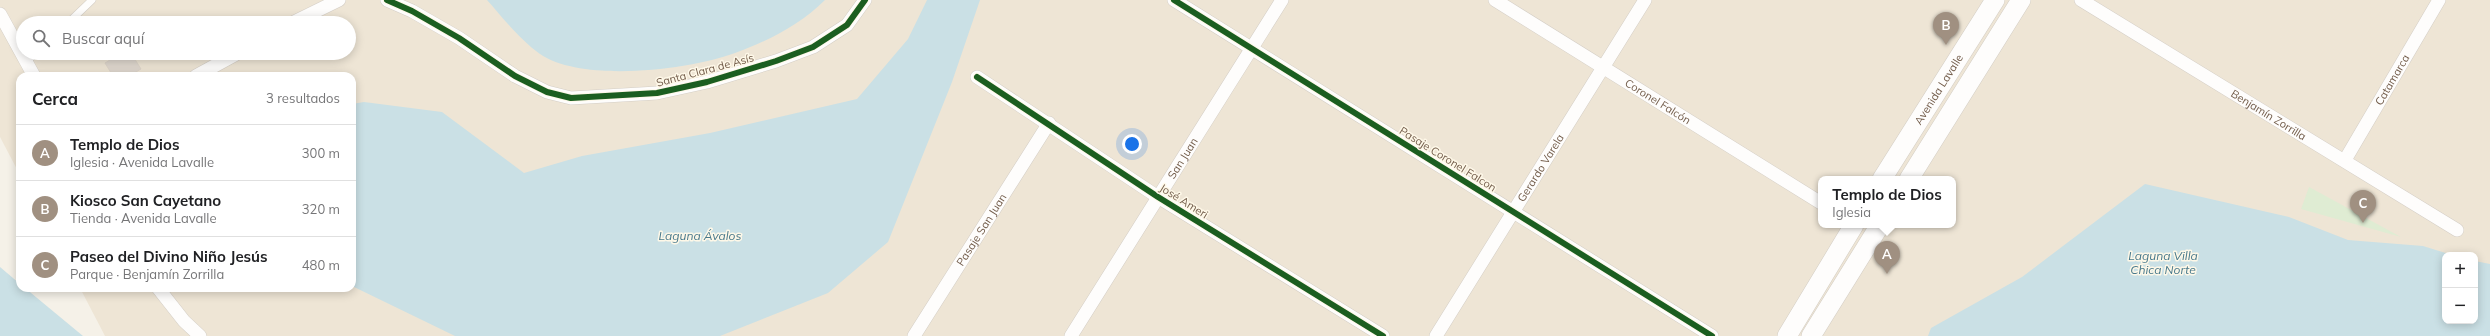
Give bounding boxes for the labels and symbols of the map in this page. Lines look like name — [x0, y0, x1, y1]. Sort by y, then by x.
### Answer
pin: B — [1933, 12, 1959, 45]
street label: Santa Clara de Asís — [655, 50, 755, 90]
street label: Avenida Lavalle — [1911, 51, 1966, 127]
street label: Catamarca — [2372, 52, 2412, 108]
street label: Coronel Falcón — [1623, 76, 1693, 127]
street label: Benjamín Zorrilla — [2228, 86, 2309, 143]
street label: Pasaje Coronel Falcon — [1397, 123, 1499, 195]
street label: Gerardo Varela — [1514, 131, 1567, 204]
your location — [1122, 134, 1142, 154]
street label: San Juan — [1165, 135, 1201, 181]
street label: José Ameri — [1157, 181, 1211, 221]
pin: C — [2350, 190, 2376, 223]
street label: Pasaje San Juan — [953, 191, 1010, 268]
water label: Laguna Ávalos — [659, 228, 741, 243]
pin: A — [1874, 241, 1900, 274]
water label: Laguna Villa Chica Norte — [2128, 248, 2198, 277]

